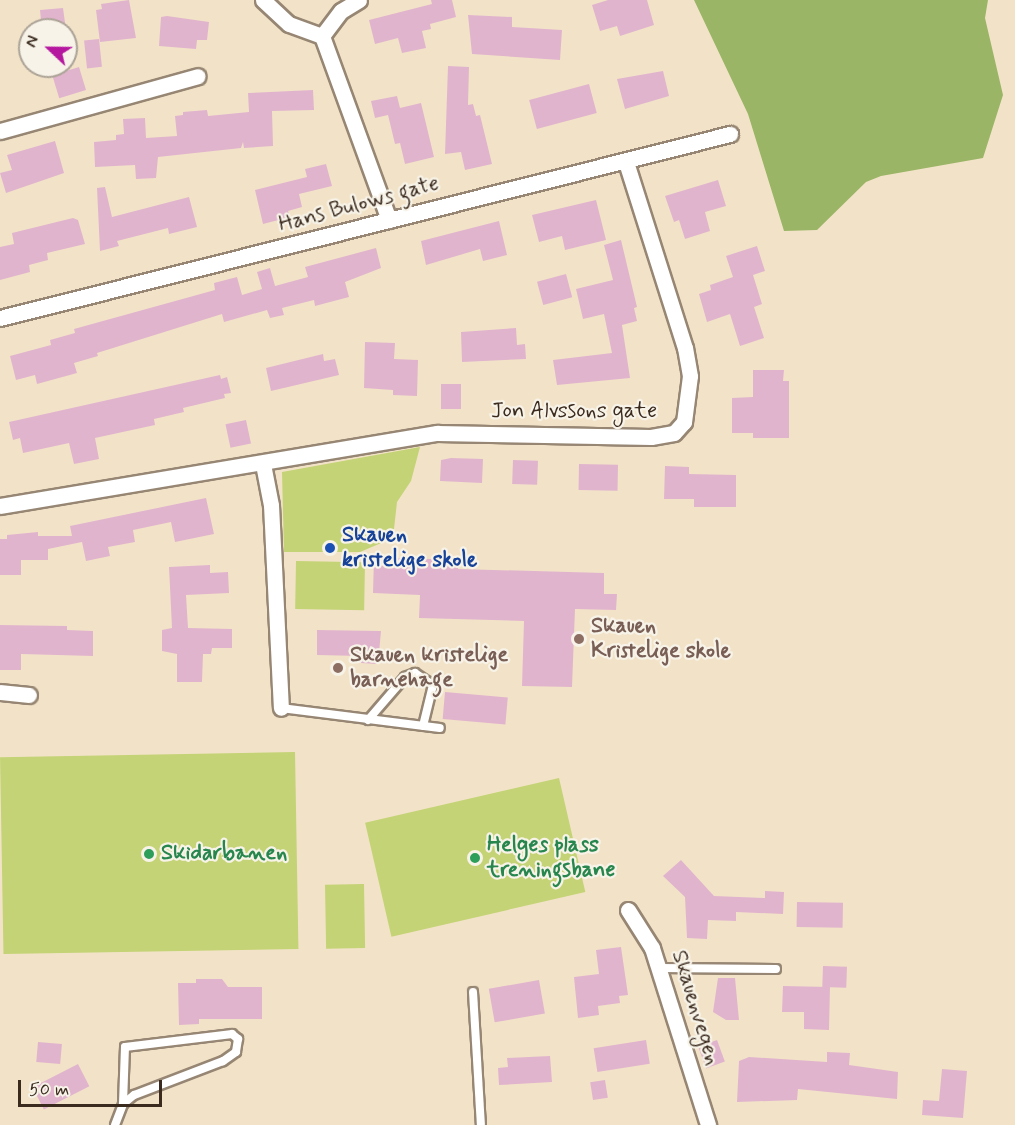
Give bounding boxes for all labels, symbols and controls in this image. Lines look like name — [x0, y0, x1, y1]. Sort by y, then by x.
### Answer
north arrow — [18, 18, 78, 78]
text: N — [21, 33, 44, 51]
street label: Hans Bulows gate — [277, 171, 441, 239]
street label: Jon Alvssons gate — [493, 399, 655, 425]
place label: Skauen kristelige skole — [342, 522, 478, 574]
marker: Skauen kristelige skole — [323, 541, 337, 555]
place label: Skauen Kristelige skole — [591, 613, 732, 664]
marker: Skauen Kristelige skole — [572, 632, 586, 646]
place label: Skauen kristelige barnehage — [350, 642, 505, 694]
marker: Skauen kristelige barnehage — [331, 661, 345, 675]
place label: Helges plass treningsbane — [487, 832, 615, 884]
place label: Skidarbanen — [161, 841, 287, 867]
marker: Skidarbanen — [142, 847, 156, 861]
marker: Helges plass treningsbane — [468, 851, 482, 865]
street label: Skauenvegen — [665, 947, 725, 1069]
scale bar — [21, 1068, 165, 1106]
text: 50 m — [29, 1078, 69, 1102]

